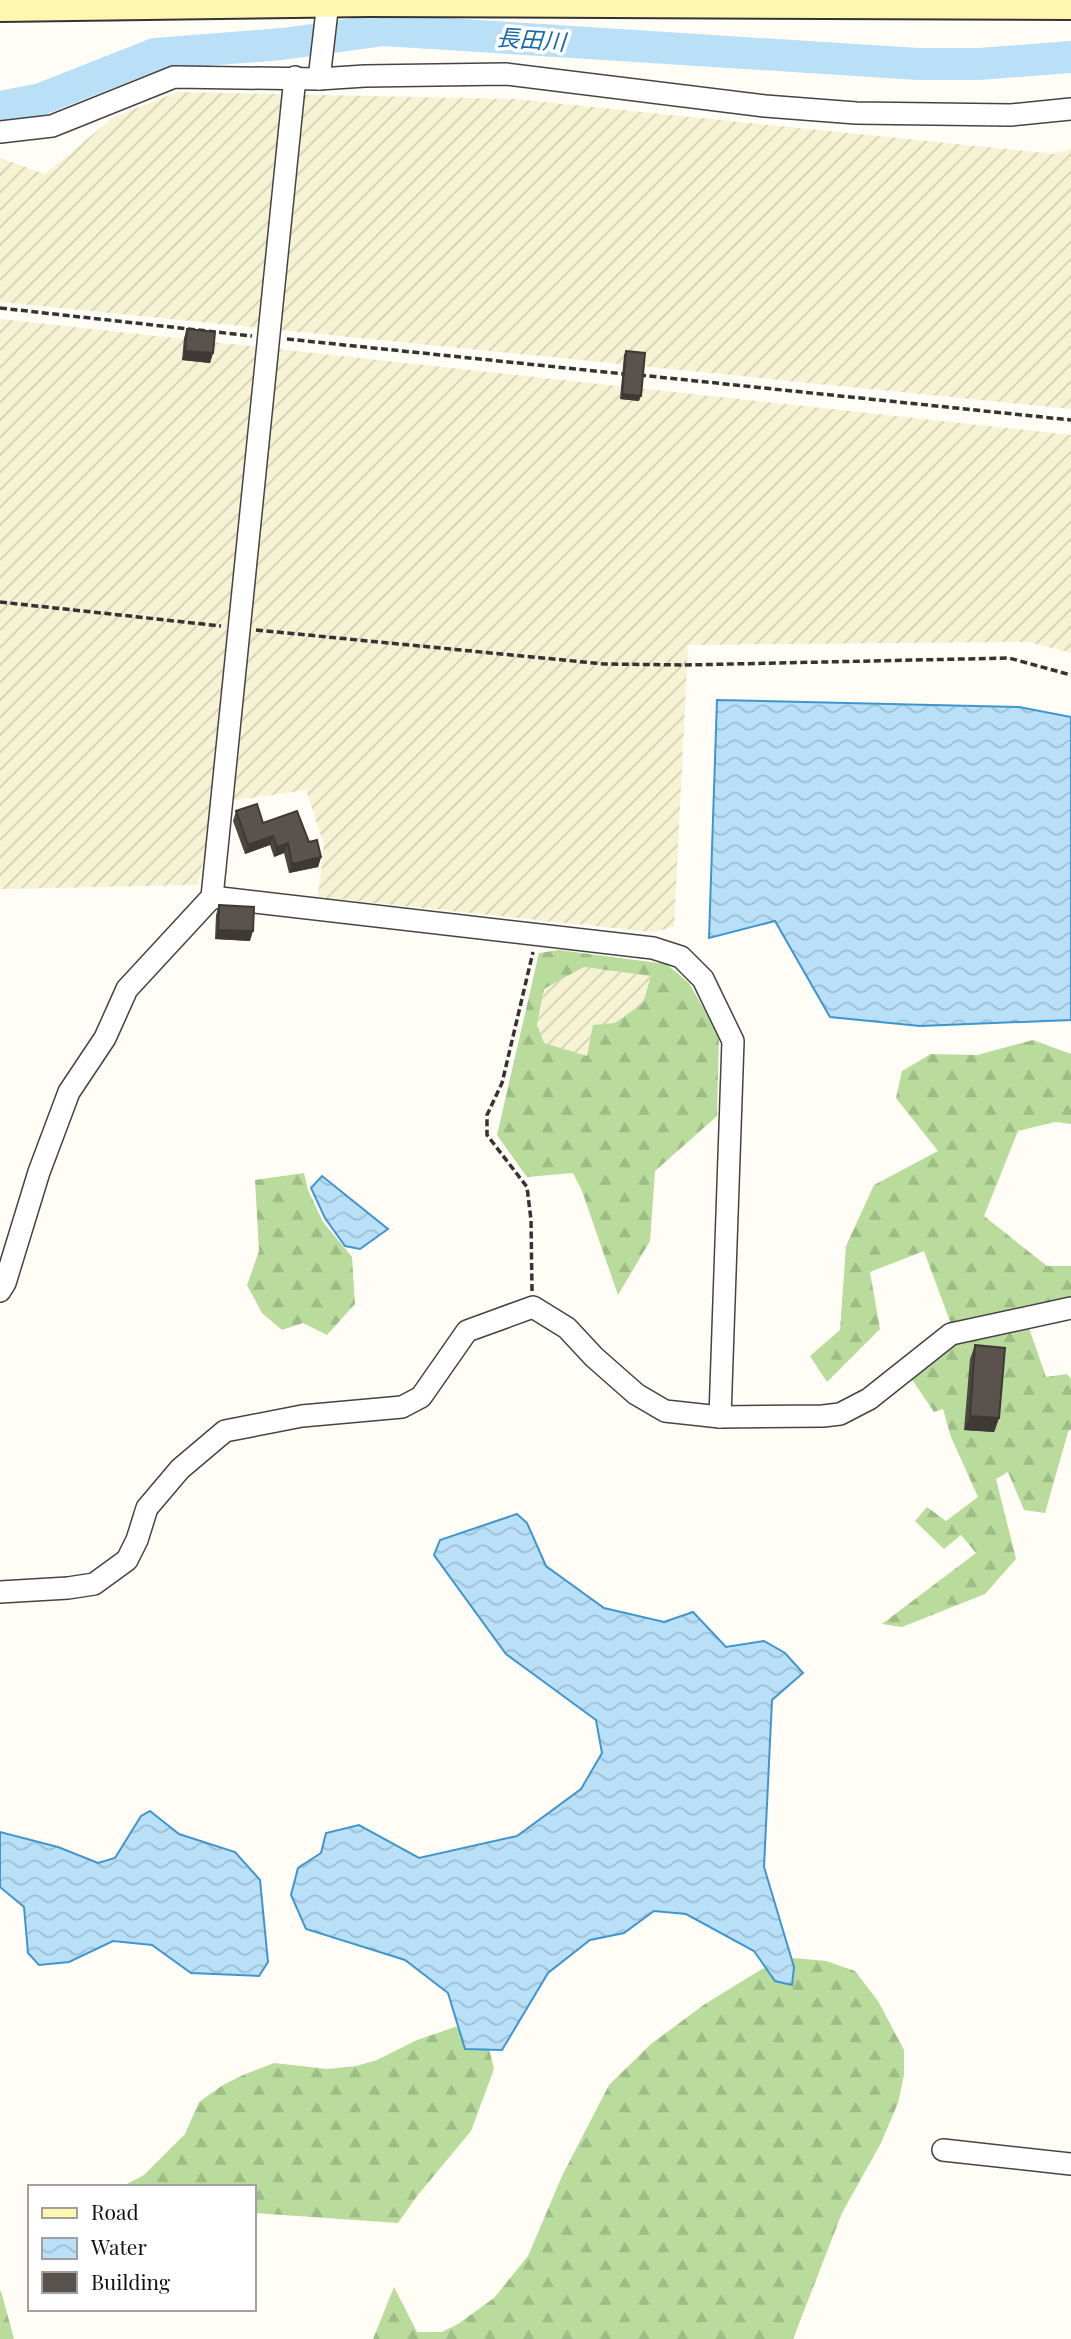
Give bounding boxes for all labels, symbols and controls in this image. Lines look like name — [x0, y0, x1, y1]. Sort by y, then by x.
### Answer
water label: 長田川 — [496, 21, 570, 57]
legend — [28, 2185, 256, 2311]
text: Road — [91, 2197, 139, 2225]
text: Water — [90, 2232, 147, 2260]
text: Building — [91, 2267, 170, 2295]

